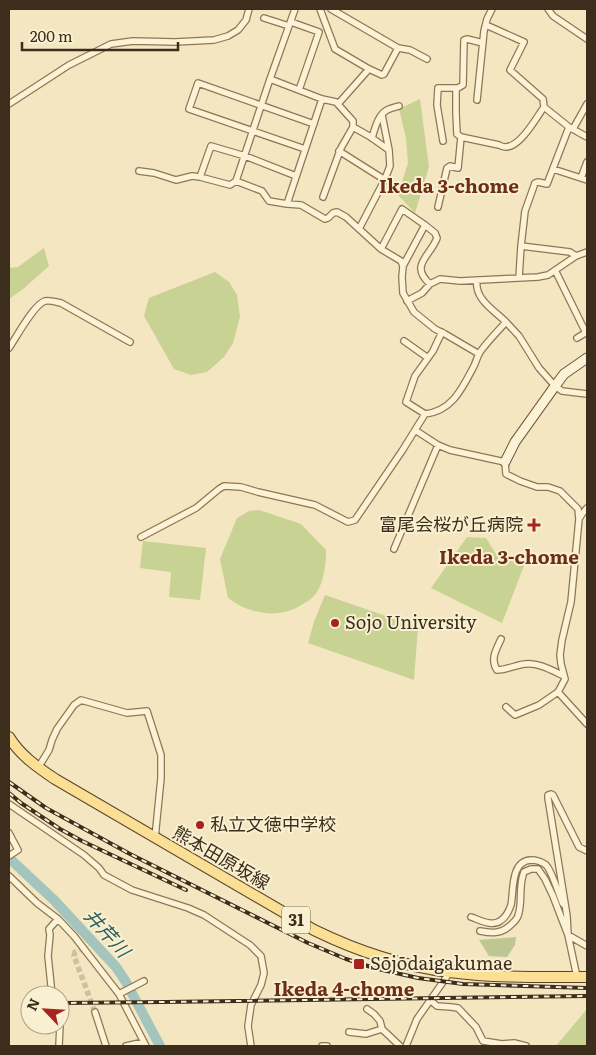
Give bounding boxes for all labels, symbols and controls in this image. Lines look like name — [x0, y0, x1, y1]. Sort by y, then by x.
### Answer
scale bar — [22, 20, 179, 52]
text: 200 m — [30, 24, 73, 47]
district label: Ikeda 3-chome — [379, 171, 519, 199]
place label: 富尾会桜が丘病院 — [379, 510, 523, 537]
marker: 富尾会桜が丘病院 — [527, 518, 541, 532]
district label: Ikeda 3-chome — [439, 542, 579, 570]
place label: Sojo University — [345, 608, 477, 635]
marker: Sojo University — [329, 617, 341, 629]
place label: 私立文徳中学校 — [210, 810, 336, 837]
street label: 熊本田原坂線 — [168, 818, 275, 895]
marker: 私立文徳中学校 — [194, 819, 206, 831]
water label: 井芹川 — [78, 902, 139, 964]
road number: 31 — [282, 906, 310, 934]
place label: Sōjōdaigakumae — [370, 949, 512, 976]
marker: Sōjōdaigakumae — [352, 957, 366, 971]
district label: Ikeda 4-chome — [274, 974, 415, 1002]
north arrow — [20, 985, 70, 1035]
text: N — [21, 994, 44, 1014]

